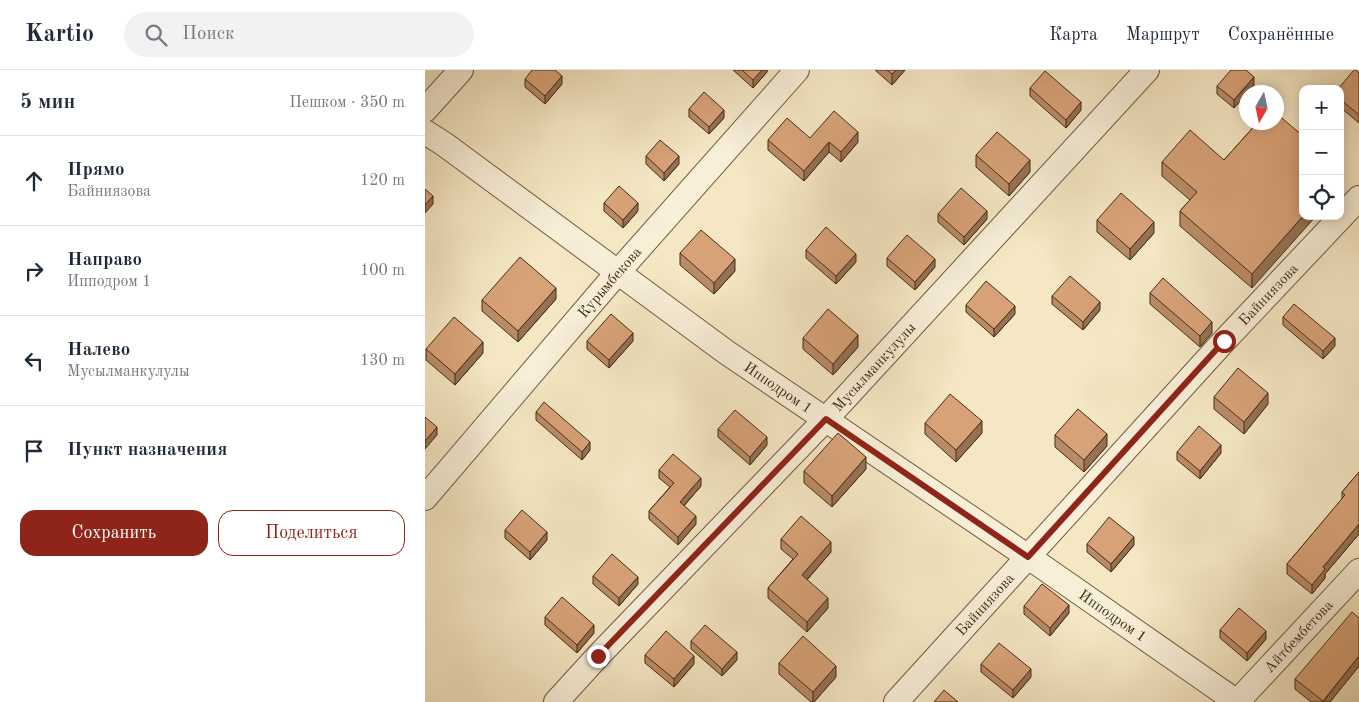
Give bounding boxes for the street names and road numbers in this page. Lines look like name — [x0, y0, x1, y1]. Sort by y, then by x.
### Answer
street label: Курымбекова — [576, 244, 646, 321]
street label: Байниязова — [1237, 261, 1302, 329]
street label: Мусылманкулулы — [831, 320, 920, 415]
street label: Ипподром 1 — [740, 360, 814, 417]
street label: Байниязова — [954, 571, 1018, 640]
street label: Ипподром 1 — [1075, 588, 1149, 646]
street label: Айтбембетова — [1262, 598, 1337, 676]

